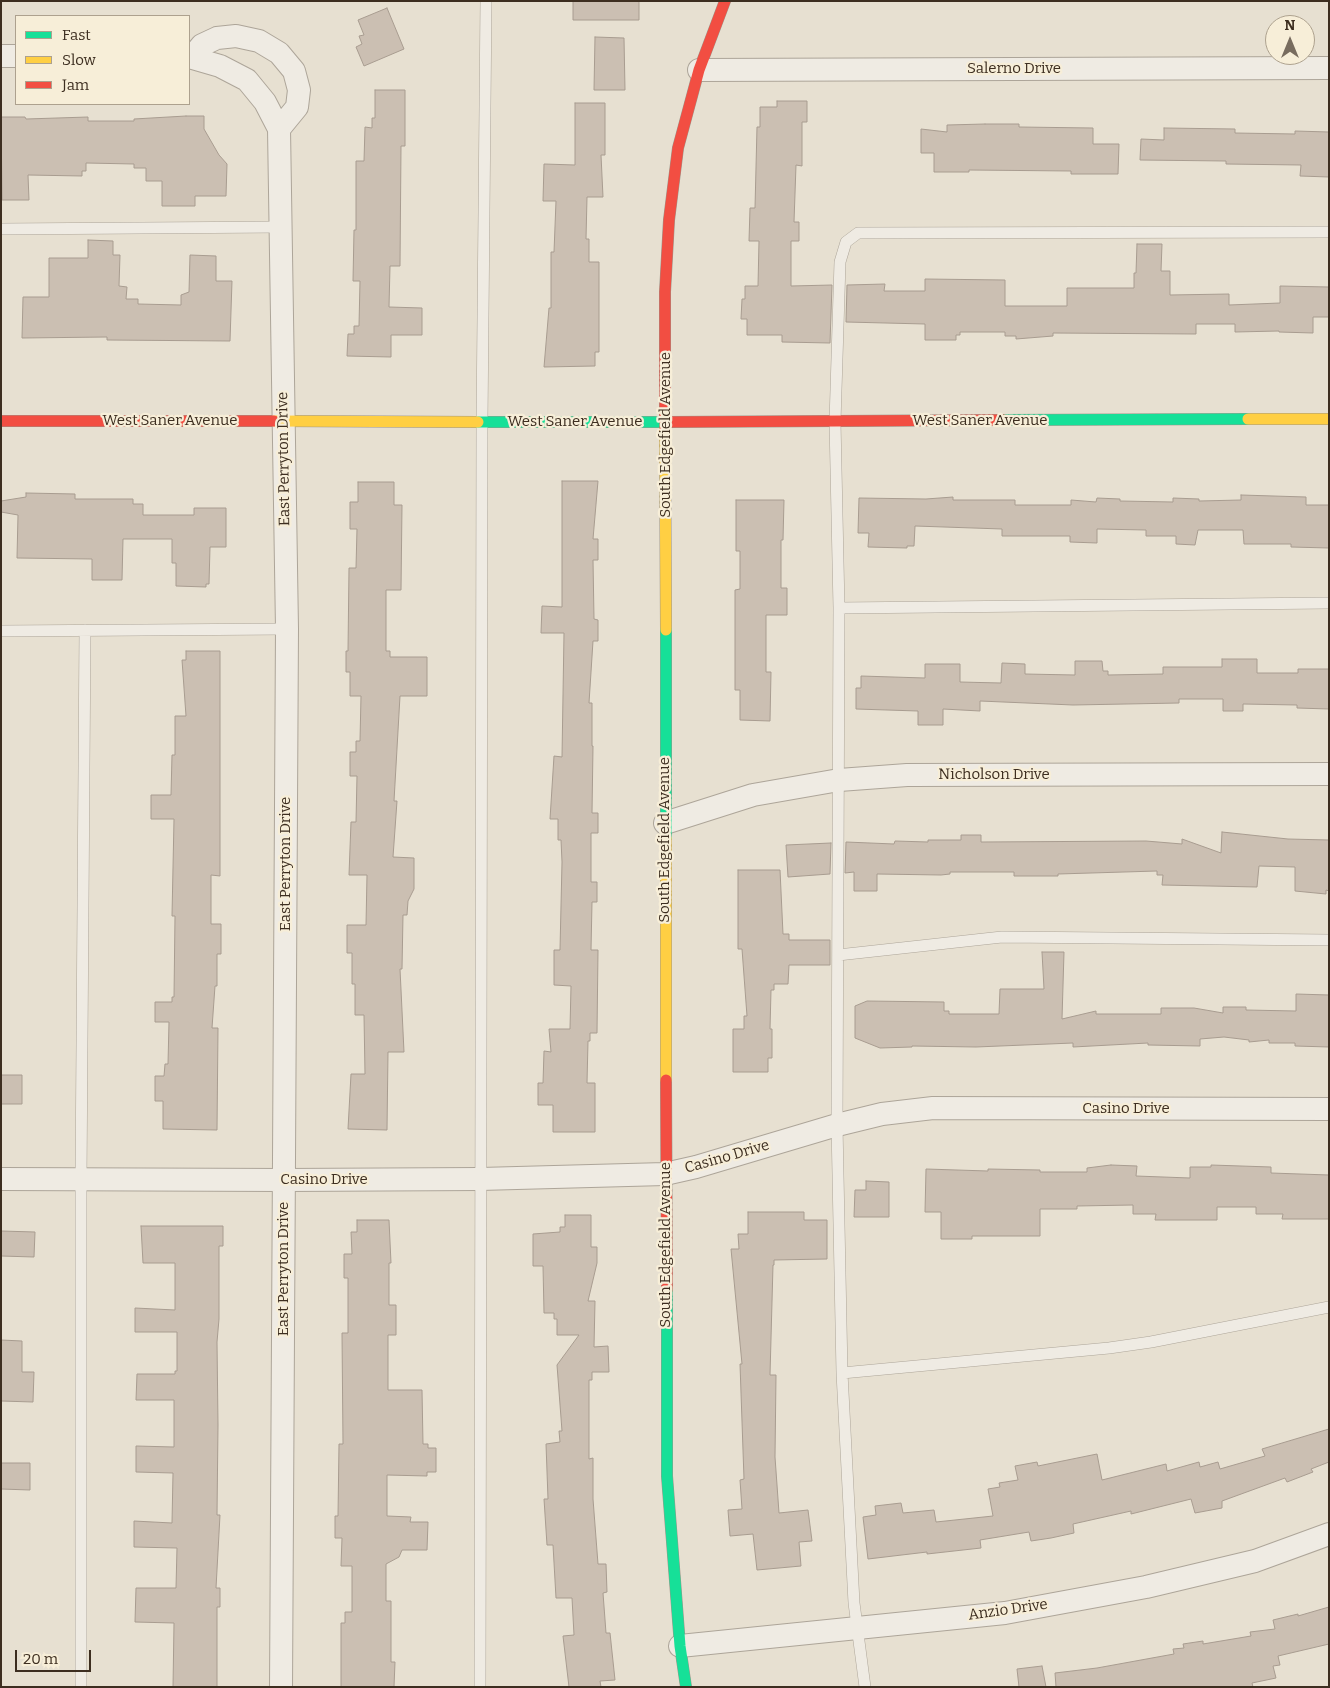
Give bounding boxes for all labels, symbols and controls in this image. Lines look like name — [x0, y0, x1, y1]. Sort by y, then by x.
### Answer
legend — [15, 15, 190, 105]
north arrow — [1265, 15, 1315, 65]
text: N — [1285, 17, 1295, 34]
text: Fast — [62, 26, 91, 44]
text: Slow — [62, 51, 96, 69]
street label: Salerno Drive — [967, 60, 1061, 78]
text: Jam — [62, 76, 89, 94]
street label: South Edgefield Avenue — [657, 352, 675, 518]
street label: East Perryton Drive — [274, 392, 294, 526]
street label: West Saner Avenue — [103, 412, 237, 430]
street label: West Saner Avenue — [913, 412, 1047, 430]
street label: West Saner Avenue — [508, 413, 642, 431]
street label: South Edgefield Avenue — [656, 757, 674, 923]
street label: Nicholson Drive — [938, 766, 1050, 784]
street label: East Perryton Drive — [277, 797, 295, 931]
street label: Casino Drive — [1082, 1100, 1170, 1118]
street label: Casino Drive — [683, 1136, 771, 1178]
street label: South Edgefield Avenue — [657, 1162, 675, 1328]
street label: Casino Drive — [280, 1171, 368, 1189]
street label: East Perryton Drive — [275, 1202, 293, 1336]
street label: Anzio Drive — [967, 1596, 1049, 1624]
scale bar — [18, 1640, 94, 1672]
text: 20 m — [23, 1650, 58, 1668]

